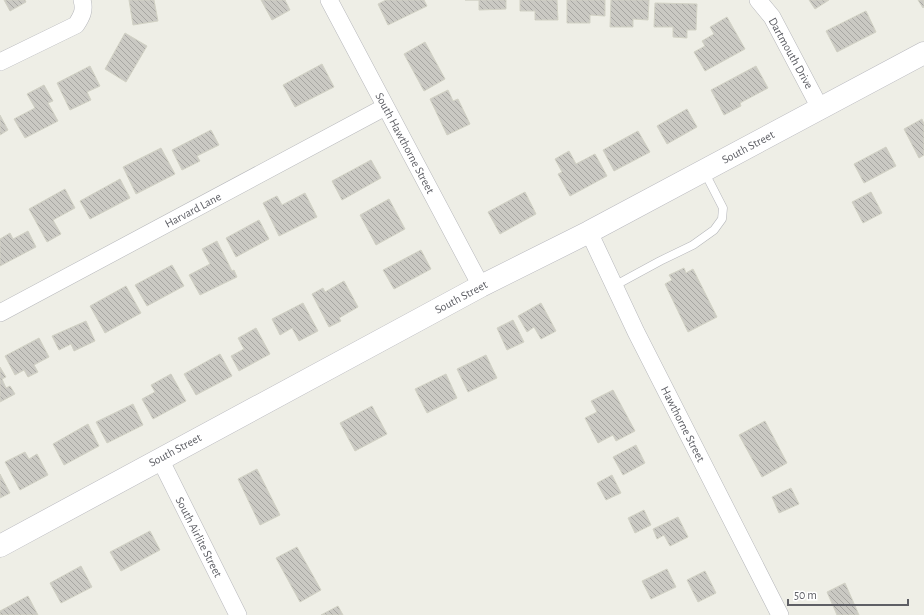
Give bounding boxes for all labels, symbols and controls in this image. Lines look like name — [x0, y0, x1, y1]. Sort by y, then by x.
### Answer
street label: Dartmouth Drive — [766, 15, 816, 91]
street label: South Hawthorne Street — [373, 90, 437, 196]
street label: South Street — [720, 128, 776, 166]
street label: Harvard Lane — [163, 190, 223, 230]
street label: South Street — [433, 278, 489, 316]
street label: Hawthorne Street — [659, 384, 707, 464]
street label: South Street — [147, 431, 203, 469]
street label: South Airlite Street — [174, 495, 225, 579]
scale bar — [788, 581, 908, 607]
text: 50 m — [794, 589, 817, 601]

